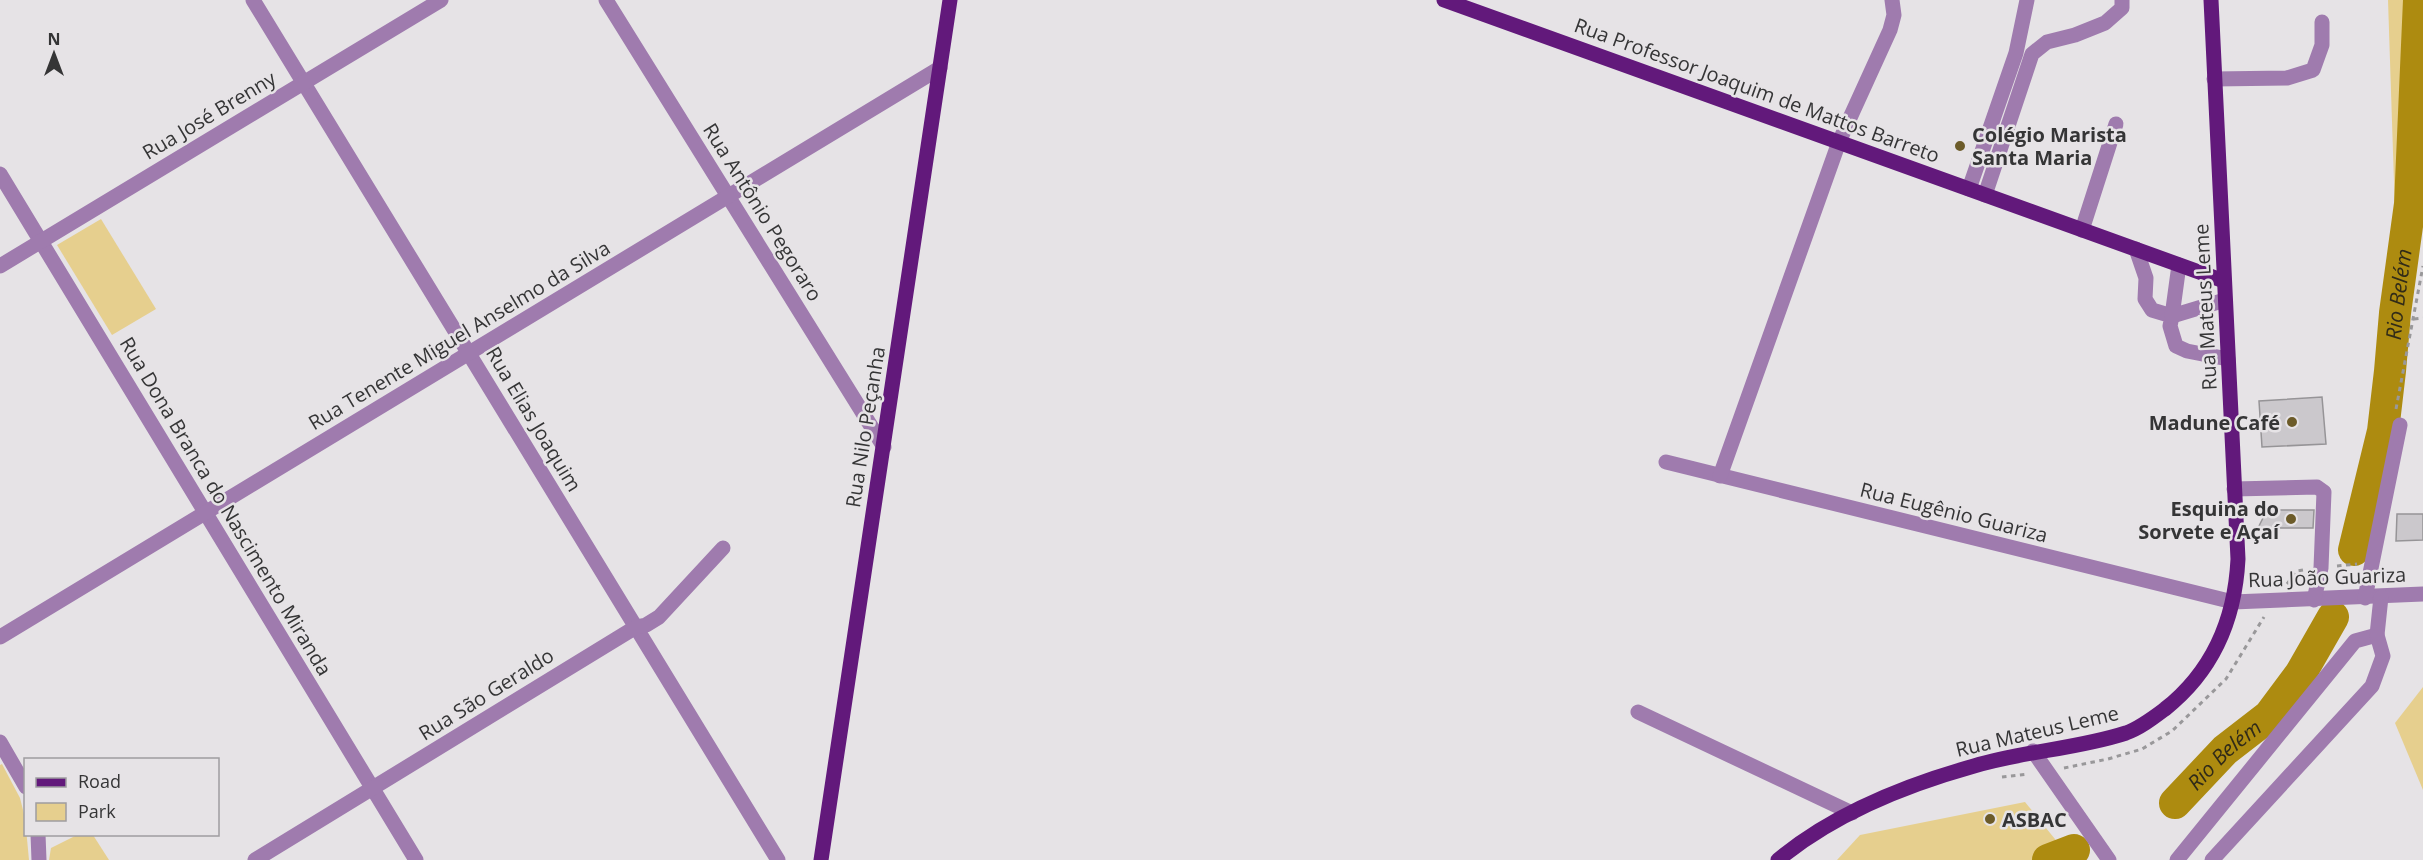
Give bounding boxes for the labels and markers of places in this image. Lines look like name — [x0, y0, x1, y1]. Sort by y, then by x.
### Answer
place label: Colégio Marista Santa Maria — [1972, 121, 2127, 171]
marker: Colégio Marista Santa Maria — [1953, 139, 1967, 153]
place label: Madune Café — [2149, 409, 2280, 436]
marker: Madune Café — [2285, 415, 2299, 429]
place label: Esquina do Sorvete e Açaí — [2138, 495, 2280, 545]
marker: Esquina do Sorvete e Açaí — [2284, 512, 2298, 526]
place label: ASBAC — [2002, 806, 2067, 833]
marker: ASBAC — [1983, 812, 1997, 826]

